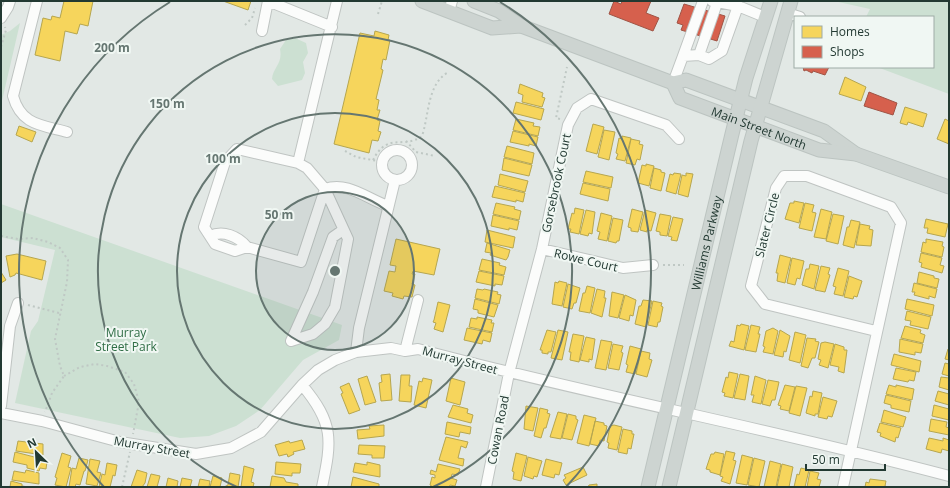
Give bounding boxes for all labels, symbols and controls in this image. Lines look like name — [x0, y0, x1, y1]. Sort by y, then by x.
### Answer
legend — [794, 16, 934, 68]
text: Homes — [830, 23, 870, 40]
text: 200 m — [94, 39, 130, 56]
text: Shops — [830, 43, 865, 60]
text: 150 m — [149, 95, 185, 112]
street label: Main Street North — [709, 102, 809, 153]
street label: Gorsebrook Court — [537, 132, 575, 234]
text: 100 m — [205, 150, 241, 167]
street label: Slater Circle — [751, 191, 783, 259]
street label: Williams Parkway — [687, 193, 726, 292]
text: 50 m — [265, 206, 293, 223]
street label: Rowe Court — [552, 244, 620, 276]
centre of rings — [328, 264, 342, 278]
park label: Murray Street Park — [95, 324, 158, 355]
street label: Murray Street — [420, 342, 500, 378]
street label: Cowan Road — [483, 394, 513, 466]
north arrow — [16, 432, 56, 472]
street label: Murray Street — [112, 432, 192, 462]
text: N — [24, 434, 39, 451]
scale bar — [806, 446, 885, 472]
text: 50 m — [812, 451, 840, 468]

